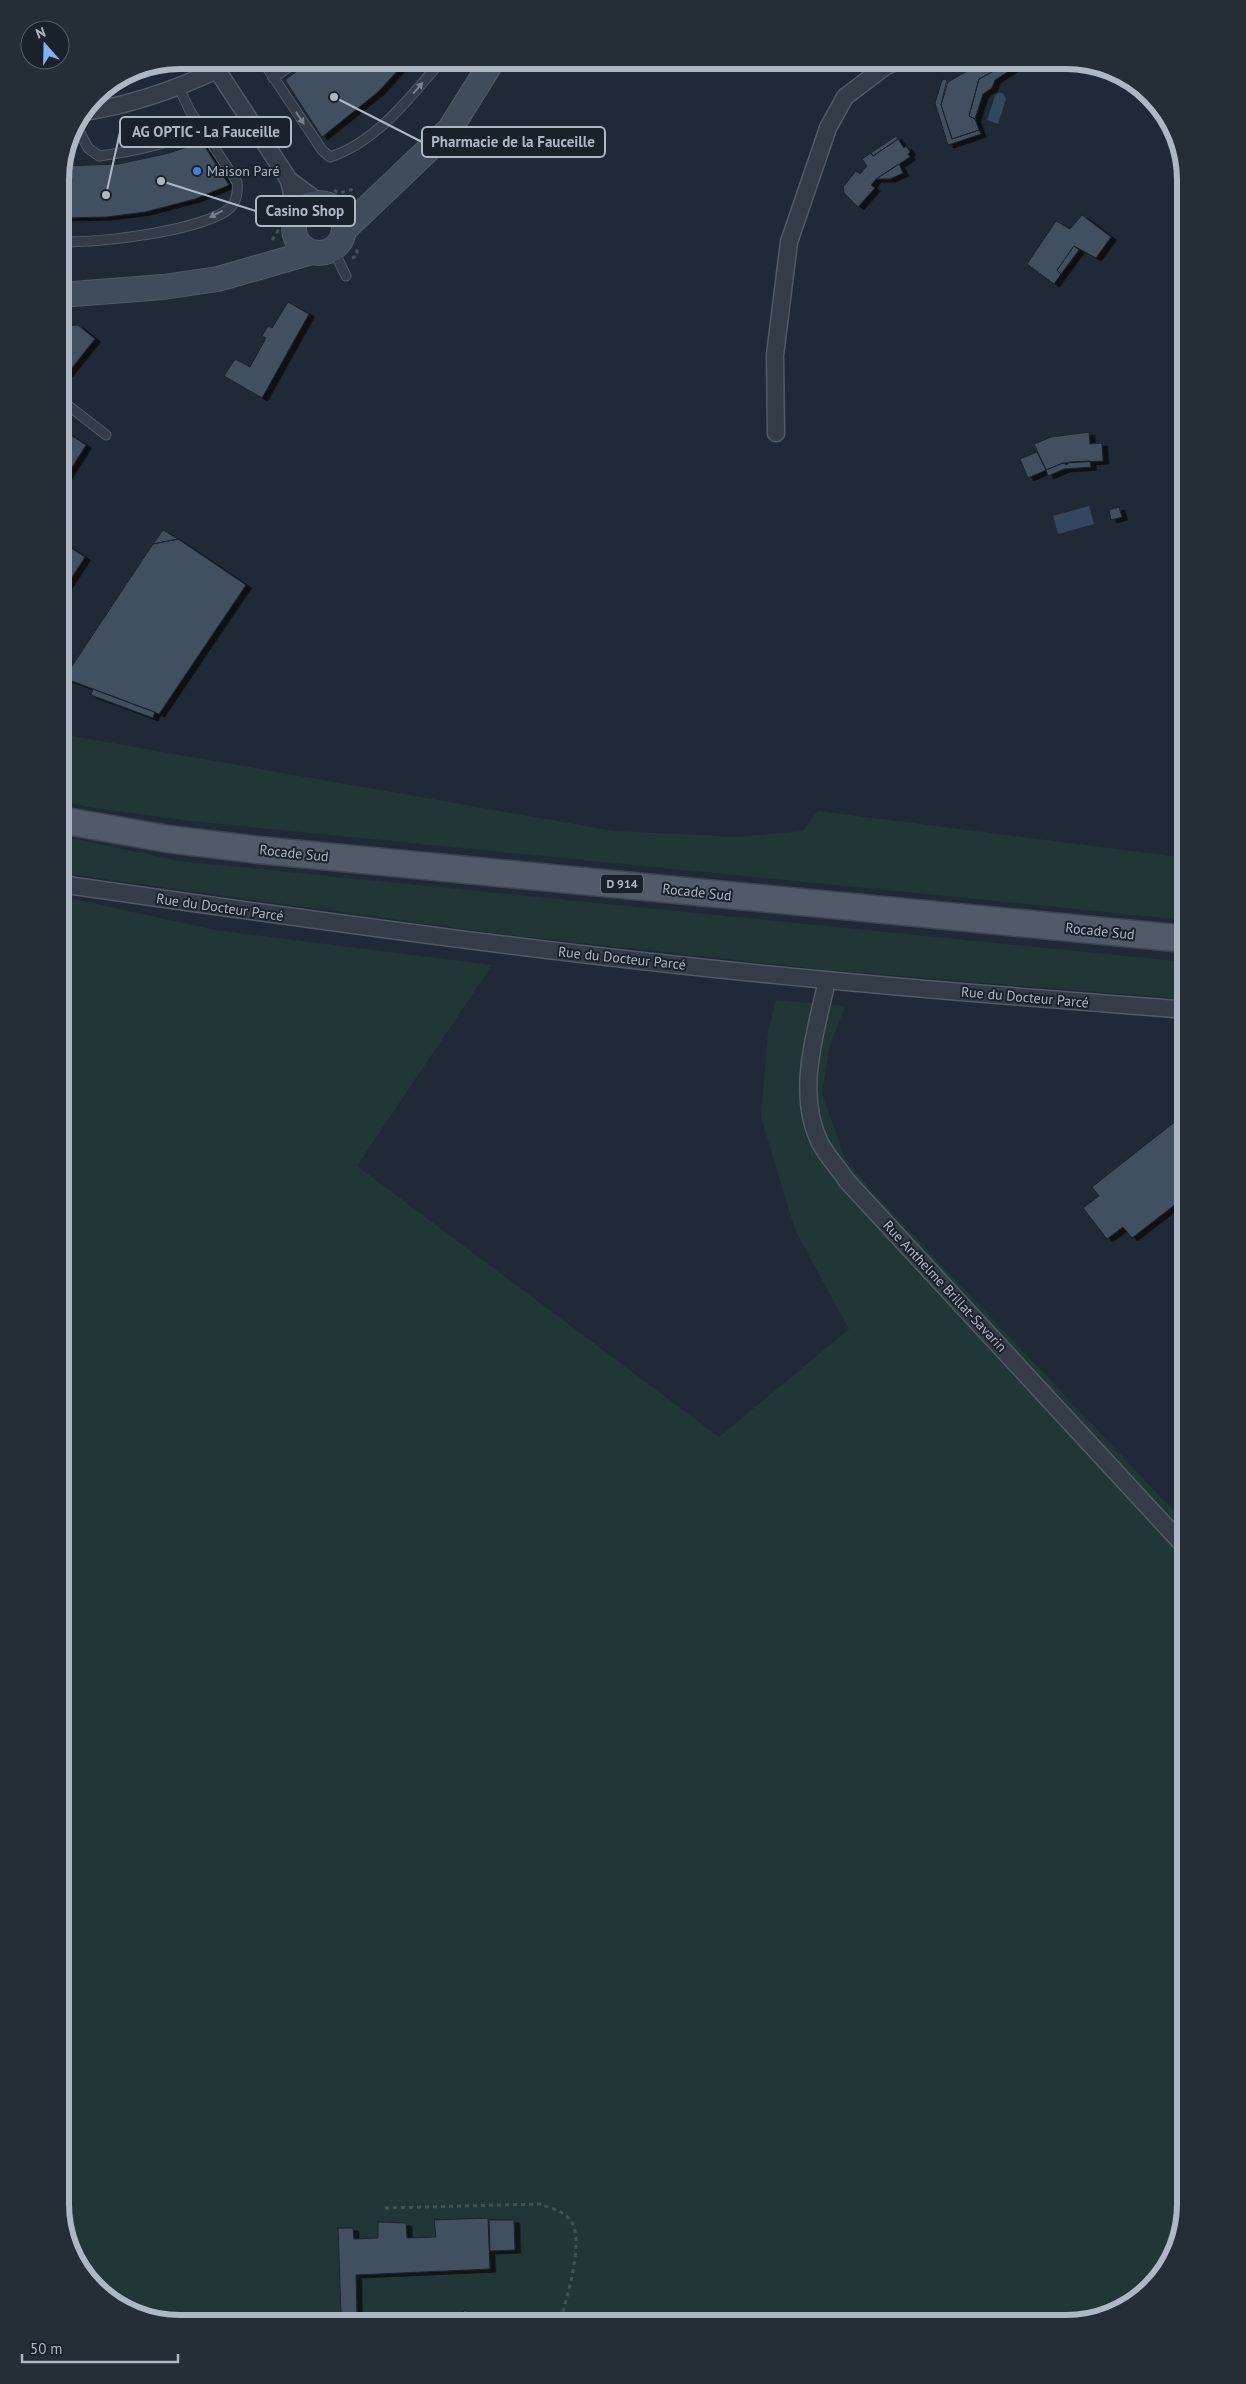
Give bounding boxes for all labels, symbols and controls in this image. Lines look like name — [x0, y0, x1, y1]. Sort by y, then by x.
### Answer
north arrow — [20, 20, 70, 70]
text: N — [33, 23, 48, 43]
one-way arrow — [412, 82, 424, 94]
one-way arrow — [296, 111, 305, 125]
callout: AG OPTIC - La Fauceille — [120, 117, 291, 147]
text: AG OPTIC - La Fauceille — [132, 122, 280, 141]
callout: Pharmacie de la Fauceille — [422, 127, 605, 157]
text: Pharmacie de la Fauceille — [431, 132, 595, 151]
place label: Maison Paré — [207, 162, 280, 180]
marker: Maison Paré — [191, 165, 203, 177]
callout: Casino Shop — [256, 196, 355, 226]
text: Casino Shop — [266, 201, 344, 220]
one-way arrow — [209, 210, 224, 219]
street label: Rocade Sud — [259, 840, 329, 866]
road number: D 914 — [601, 874, 643, 894]
street label: Rocade Sud — [662, 879, 732, 905]
street label: Rue du Docteur Parcé — [155, 889, 285, 925]
street label: Rocade Sud — [1065, 918, 1135, 944]
street label: Rue du Docteur Parcé — [557, 942, 687, 974]
street label: Rue du Docteur Parcé — [960, 982, 1090, 1012]
street label: Rue Anthelme Brillat-Savarin — [879, 1217, 1011, 1355]
scale bar — [22, 2332, 179, 2364]
text: 50 m — [30, 2339, 63, 2358]

